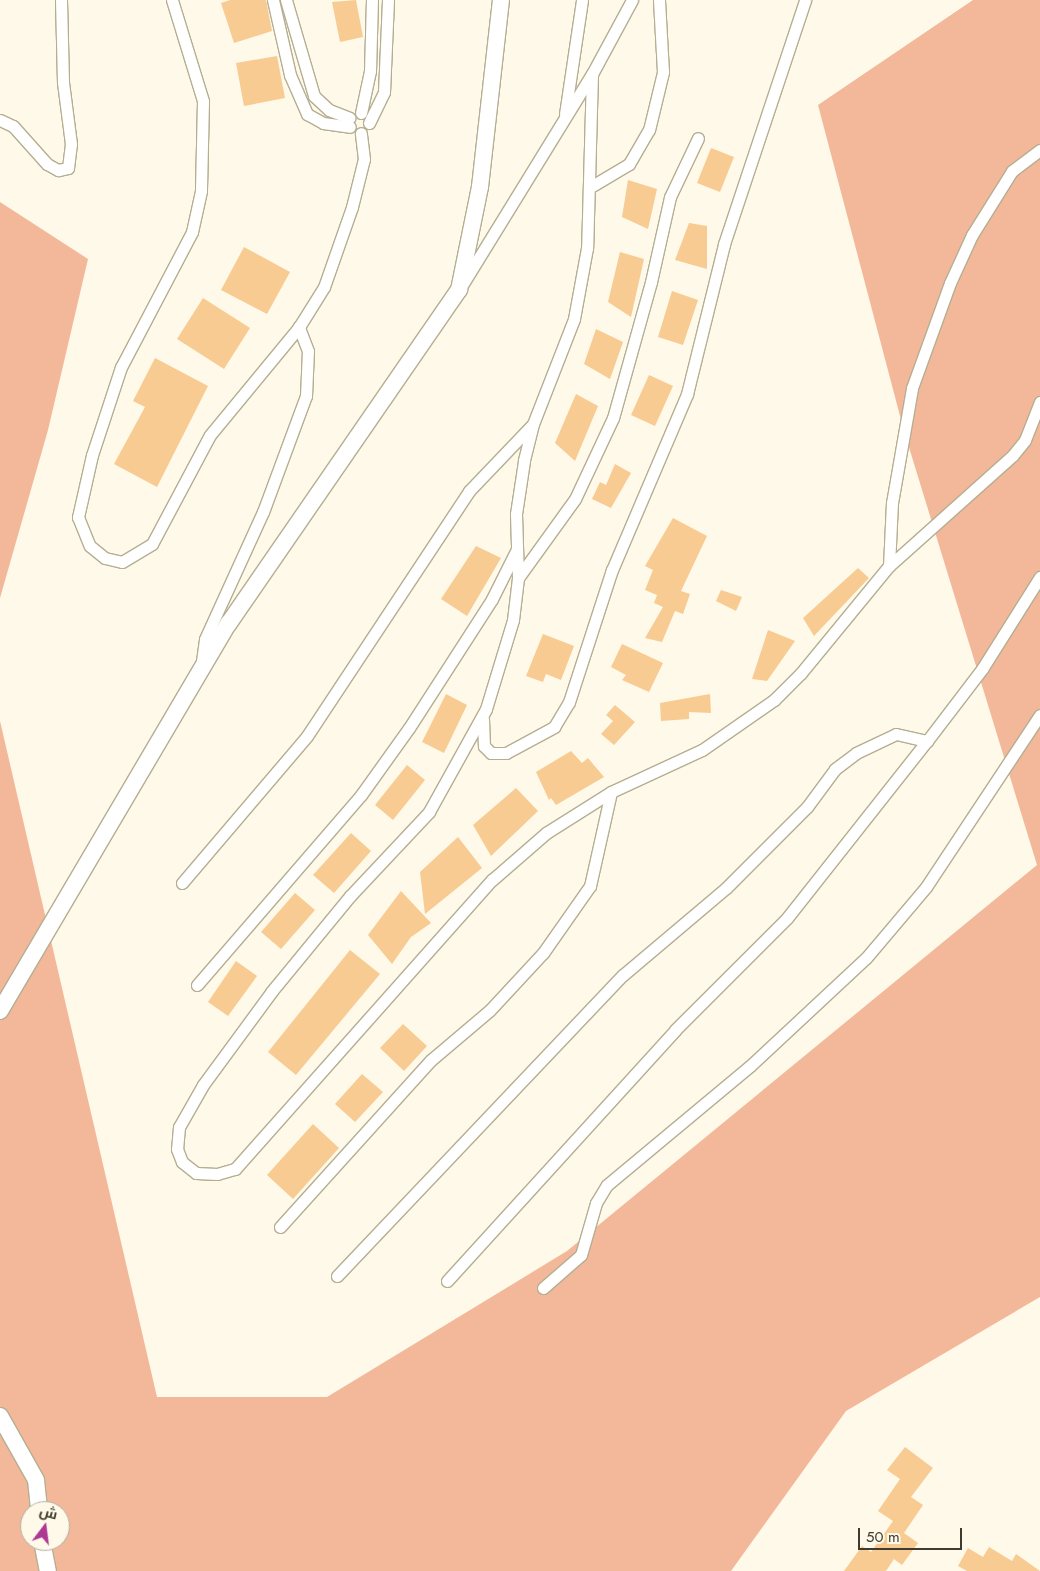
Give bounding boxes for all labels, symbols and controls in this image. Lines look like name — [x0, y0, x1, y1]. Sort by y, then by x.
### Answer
text: ش — [37, 1500, 60, 1524]
north arrow — [20, 1501, 70, 1551]
scale bar — [860, 1518, 964, 1550]
text: 50 m — [866, 1526, 900, 1548]

